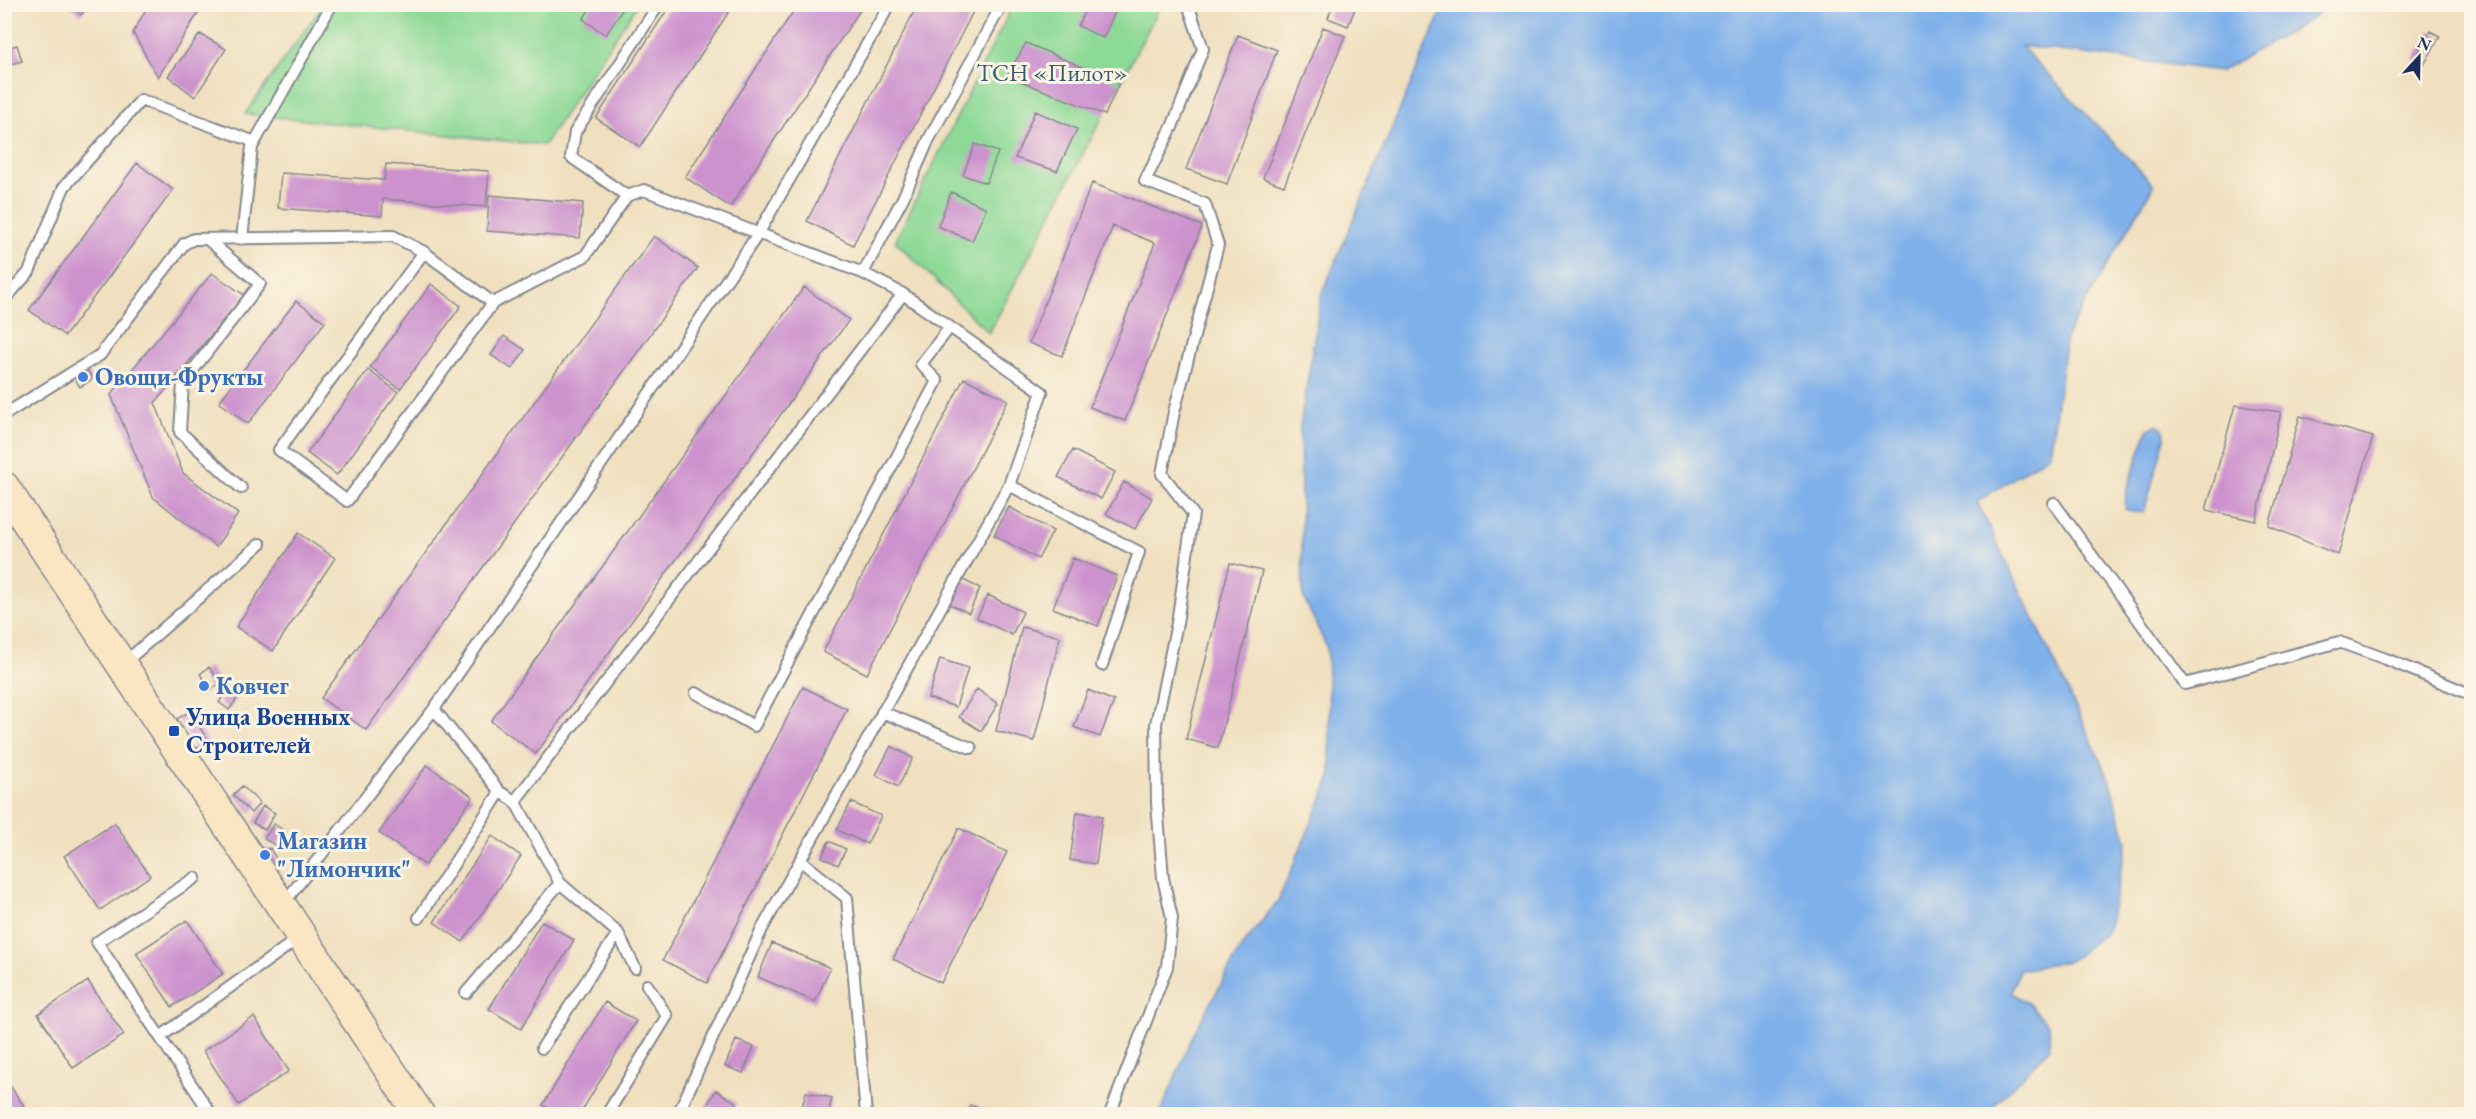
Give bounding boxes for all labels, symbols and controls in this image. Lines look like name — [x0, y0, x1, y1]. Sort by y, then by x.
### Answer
north arrow — [2389, 27, 2449, 87]
text: N — [2414, 31, 2434, 56]
park label: ТСН «Пилот» — [976, 57, 1128, 88]
place label: Овощи-Фрукты — [95, 361, 263, 393]
marker: Овощи-Фрукты — [76, 370, 90, 384]
place label: Ковчег — [216, 670, 289, 701]
marker: Ковчег — [197, 679, 211, 693]
place label: Улица Военных Строителей — [185, 701, 350, 760]
marker: Улица Военных Строителей — [167, 724, 181, 738]
place label: Магазин "Лимончик" — [277, 825, 411, 884]
marker: Магазин "Лимончик" — [258, 848, 272, 862]

